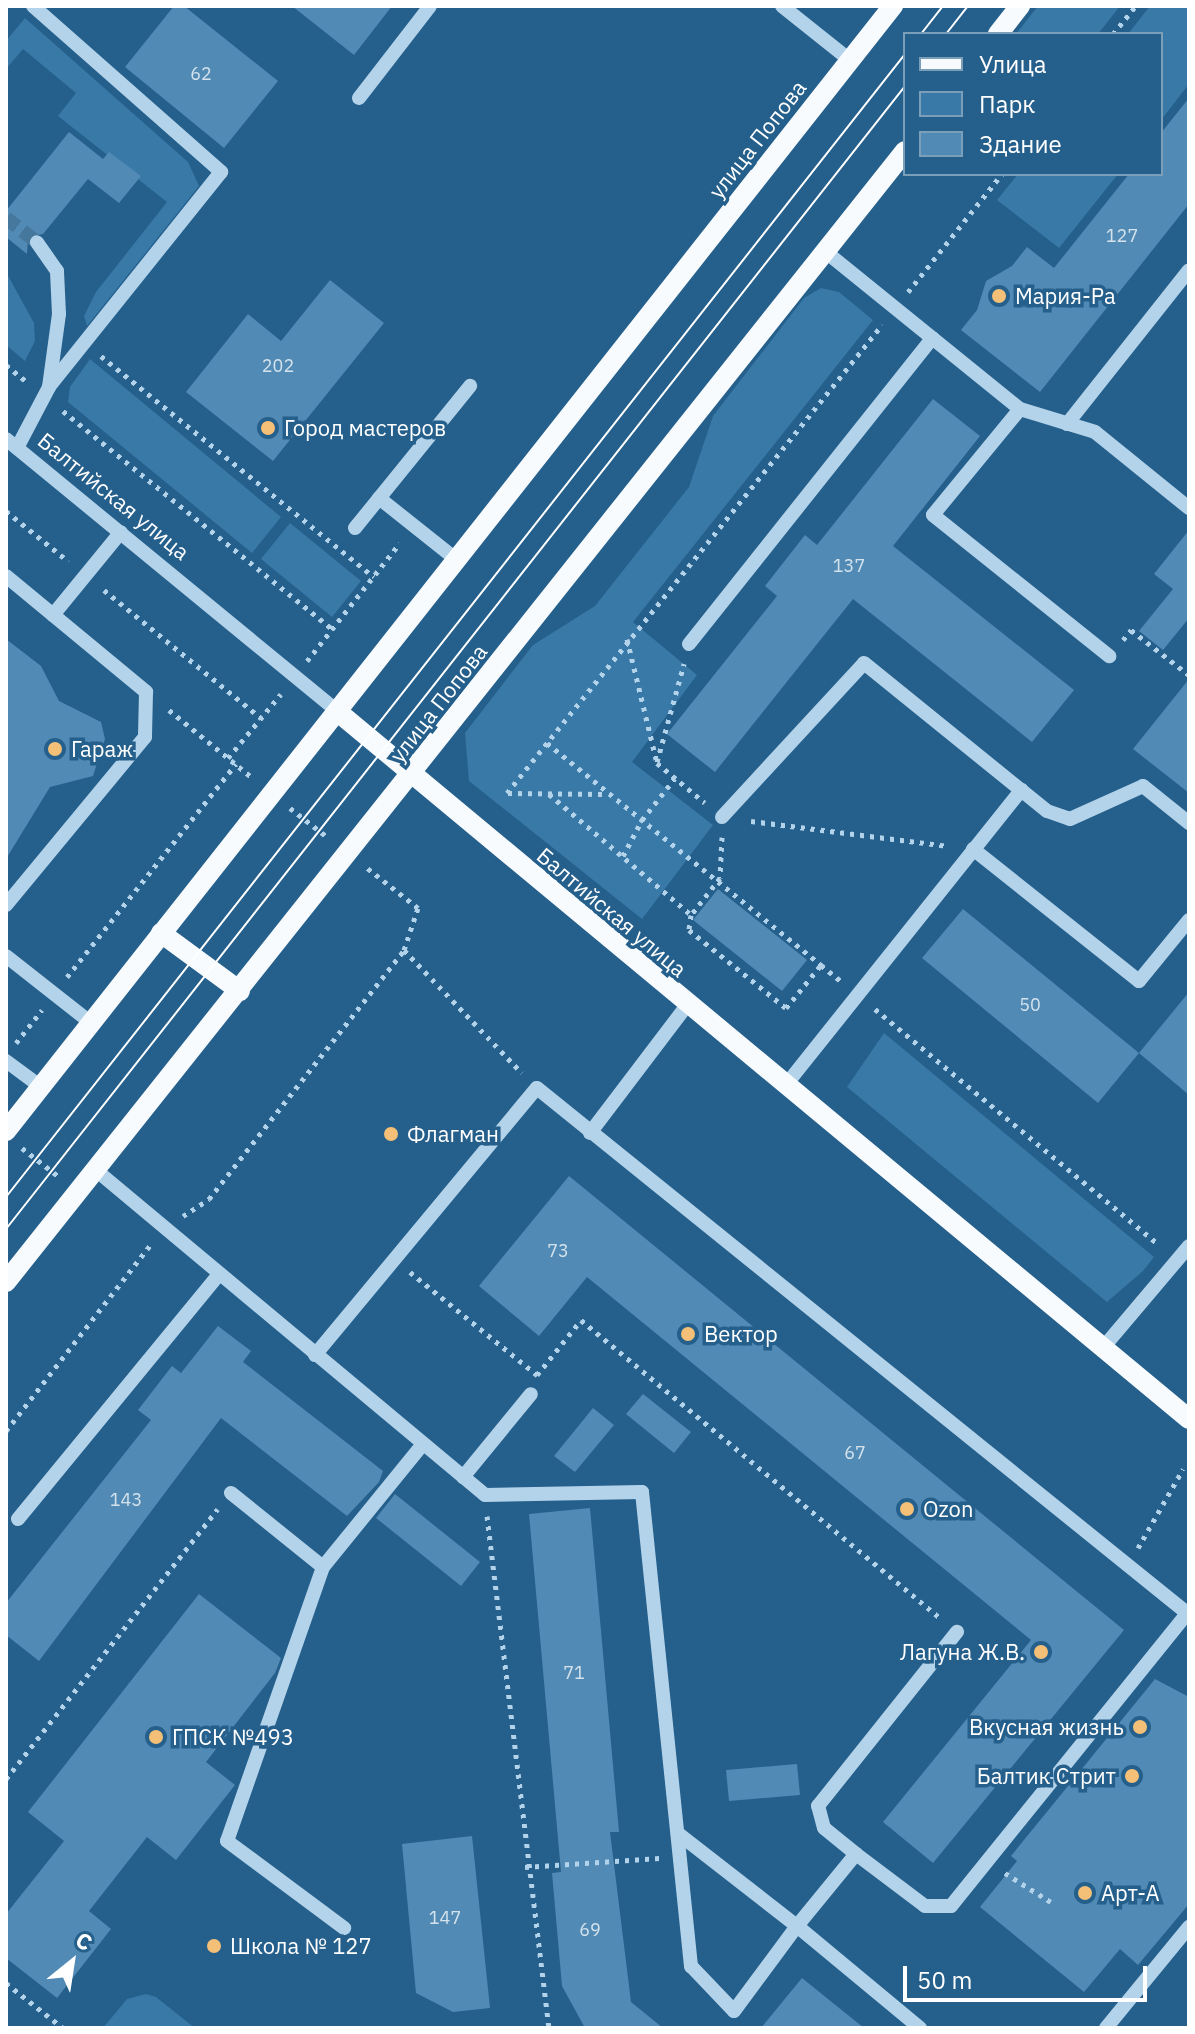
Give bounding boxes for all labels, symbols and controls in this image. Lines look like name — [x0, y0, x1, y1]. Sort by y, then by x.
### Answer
legend — [903, 32, 1163, 176]
text: Улица — [979, 48, 1047, 80]
house number: 62 — [190, 63, 212, 85]
street label: улица Попова — [703, 75, 811, 203]
text: Парк — [979, 88, 1036, 120]
text: Здание — [979, 128, 1062, 160]
house number: 127 — [1106, 225, 1138, 247]
place label: Мария-Ра — [1015, 283, 1116, 309]
marker: Мария-Ра — [990, 287, 1008, 305]
house number: 202 — [262, 355, 294, 377]
place label: Город мастеров — [284, 415, 446, 441]
marker: Город мастеров — [259, 419, 277, 437]
street label: Балтийская улица — [33, 427, 195, 565]
house number: 137 — [833, 555, 865, 577]
street label: улица Попова — [384, 639, 492, 767]
place label: Гараж — [71, 736, 133, 762]
marker: Гараж — [46, 740, 64, 758]
street label: Балтийская улица — [532, 842, 692, 982]
house number: 50 — [1019, 994, 1041, 1016]
place label: Флагман — [407, 1121, 499, 1147]
marker: Флагман — [382, 1125, 400, 1143]
house number: 73 — [547, 1240, 569, 1262]
place label: Вектор — [704, 1321, 778, 1347]
marker: Вектор — [679, 1325, 697, 1343]
house number: 67 — [844, 1442, 866, 1464]
house number: 143 — [110, 1489, 142, 1511]
place label: Ozon — [923, 1496, 973, 1522]
marker: Ozon — [898, 1500, 916, 1518]
place label: Лагуна Ж.В. — [900, 1639, 1025, 1665]
marker: Лагуна Ж.В. — [1032, 1643, 1050, 1661]
house number: 71 — [563, 1662, 585, 1684]
place label: Вкусная жизнь — [969, 1714, 1124, 1740]
marker: Вкусная жизнь — [1131, 1718, 1149, 1736]
place label: ГПСК №493 — [172, 1724, 294, 1750]
marker: ГПСК №493 — [147, 1728, 165, 1746]
place label: Балтик Стрит — [977, 1763, 1116, 1789]
marker: Балтик Стрит — [1123, 1767, 1141, 1785]
place label: Арт-А — [1101, 1880, 1160, 1906]
marker: Арт-А — [1076, 1884, 1094, 1902]
house number: 147 — [429, 1907, 461, 1929]
house number: 69 — [579, 1919, 601, 1941]
north arrow — [32, 1922, 112, 2002]
text: С — [71, 1925, 98, 1957]
place label: Школа № 127 — [230, 1933, 372, 1959]
marker: Школа № 127 — [205, 1937, 223, 1955]
scale bar — [907, 1950, 1151, 2000]
text: 50 m — [917, 1964, 972, 1996]

